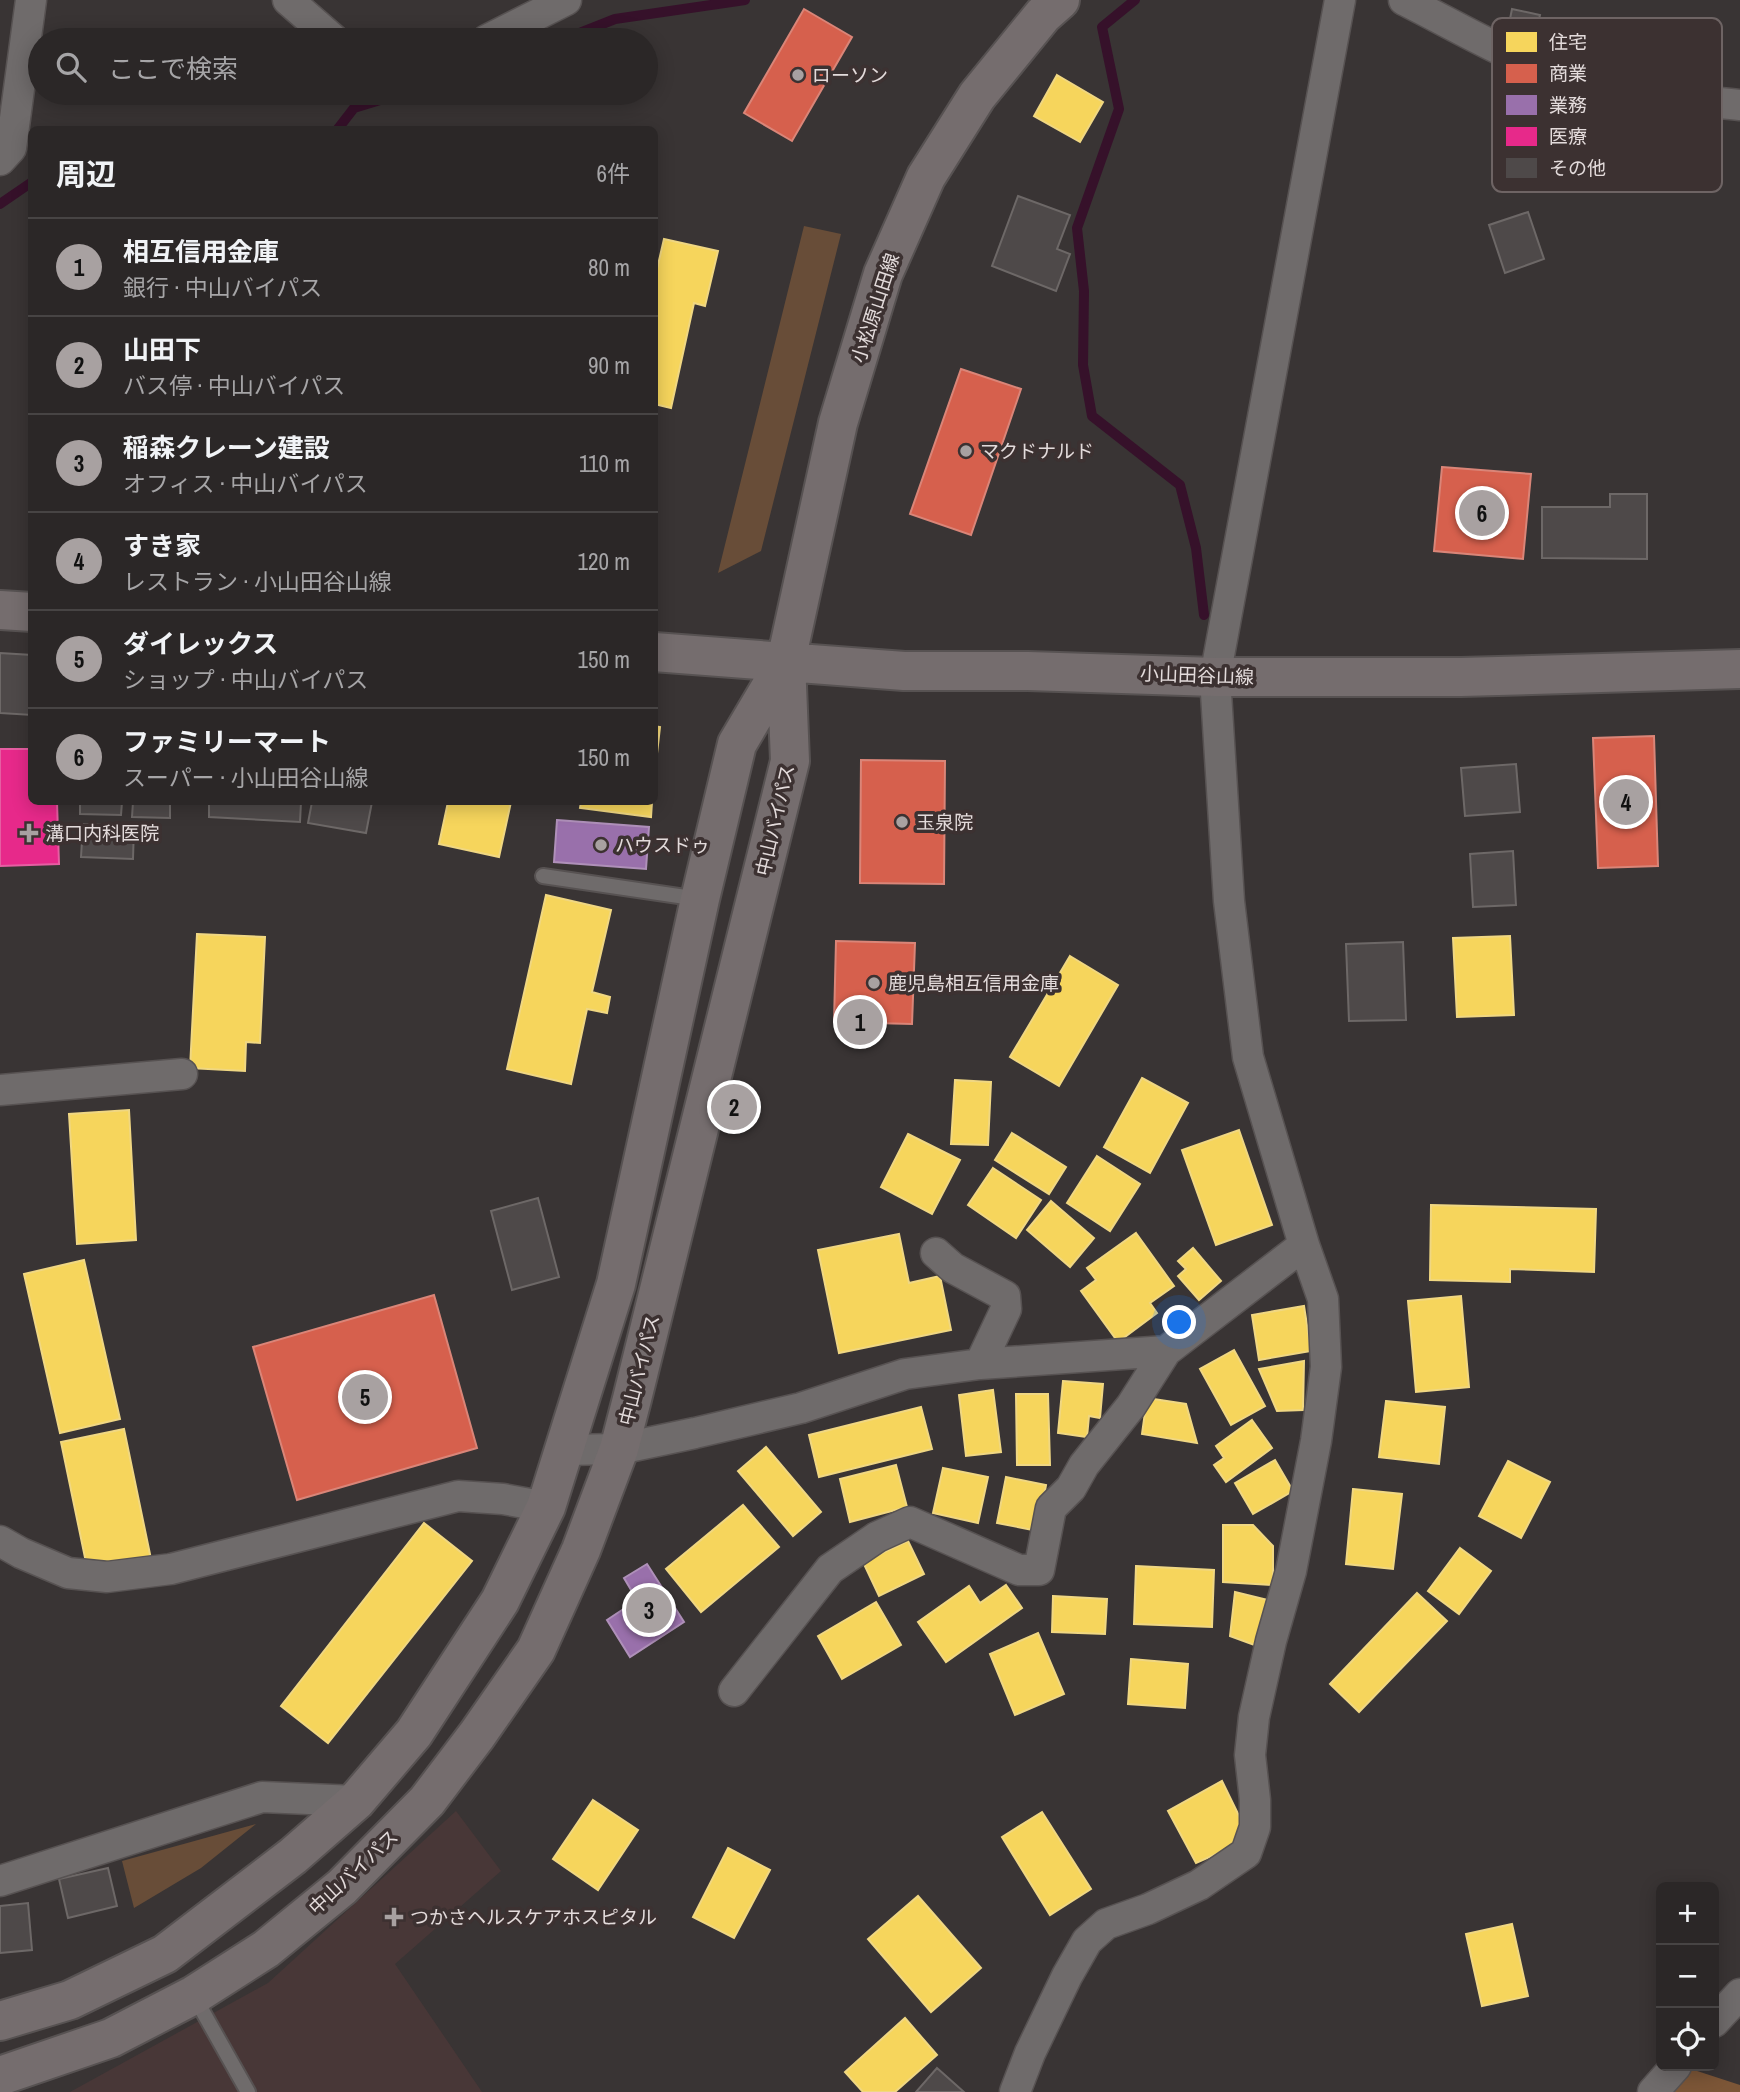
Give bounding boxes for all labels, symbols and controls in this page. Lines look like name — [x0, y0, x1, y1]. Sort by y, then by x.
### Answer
legend — [1492, 18, 1722, 192]
search box — [28, 28, 658, 105]
text: 住宅 — [1549, 29, 1587, 55]
icon: search — [52, 48, 90, 86]
text: ここで検索 — [108, 51, 238, 86]
text: 商業 — [1549, 60, 1587, 86]
place label: ローソン — [812, 62, 888, 88]
marker: ローソン — [790, 67, 806, 83]
text: 業務 — [1549, 92, 1587, 118]
text: 医療 — [1549, 123, 1587, 149]
text: 周辺 — [56, 154, 116, 194]
text: その他 — [1549, 155, 1606, 181]
text: 6件 — [597, 158, 630, 189]
text: 相互信用金庫 — [123, 234, 279, 269]
street label: 小松原山田線 — [845, 250, 905, 366]
text: 1 — [74, 252, 84, 283]
text: 80 m — [588, 252, 630, 283]
text: 銀行 · 中山バイパス — [123, 272, 322, 303]
text: 山田下 — [123, 332, 201, 367]
text: 2 — [74, 350, 84, 381]
text: 90 m — [588, 350, 630, 381]
text: バス停 · 中山バイパス — [123, 370, 345, 401]
text: 稲森クレーン建設 — [123, 430, 330, 465]
place label: マクドナルド — [980, 438, 1094, 464]
marker: マクドナルド — [958, 443, 974, 459]
text: 3 — [74, 448, 84, 479]
text: 110 m — [579, 448, 630, 479]
text: オフィス · 中山バイパス — [123, 468, 368, 499]
pin: 6 — [1459, 487, 1505, 539]
text: すき家 — [123, 528, 201, 563]
text: 4 — [74, 546, 84, 577]
text: 120 m — [578, 546, 630, 577]
text: レストラン · 小山田谷山線 — [123, 566, 392, 597]
text: ダイレックス — [123, 626, 278, 661]
text: 5 — [74, 644, 84, 675]
text: 150 m — [578, 644, 630, 675]
street label: 小山田谷山線 — [1140, 660, 1254, 690]
text: ショップ · 中山バイパス — [123, 664, 368, 695]
text: ファミリーマート — [123, 724, 331, 759]
text: 6 — [74, 742, 84, 773]
text: 150 m — [578, 742, 630, 773]
text: スーパー · 小山田谷山線 — [123, 762, 369, 793]
street label: 中山バイパス — [750, 762, 800, 878]
pin: 4 — [1603, 776, 1649, 828]
place label: 玉泉院 — [916, 809, 973, 835]
marker: 玉泉院 — [894, 814, 910, 830]
place label: 溝口内科医院 — [45, 820, 159, 846]
marker: 溝口内科医院 — [19, 823, 39, 843]
place label: ハウスドゥ — [615, 832, 710, 858]
marker: ハウスドゥ — [593, 837, 609, 853]
place label: 鹿児島相互信用金庫 — [888, 970, 1059, 996]
marker: 鹿児島相互信用金庫 — [866, 975, 882, 991]
pin: 1 — [837, 996, 883, 1048]
pin: 2 — [711, 1081, 757, 1133]
your location — [1162, 1305, 1196, 1339]
street label: 中山バイパス — [613, 1312, 665, 1428]
pin: 5 — [342, 1371, 388, 1423]
pin: 3 — [626, 1584, 672, 1636]
street label: 中山バイパス — [303, 1824, 403, 1920]
map controls — [1656, 1882, 1719, 2071]
button: + — [1656, 1882, 1719, 1945]
place label: つかさヘルスケアホスピタル — [410, 1904, 657, 1930]
marker: つかさヘルスケアホスピタル — [384, 1907, 404, 1927]
button: − — [1656, 1945, 1719, 2008]
button: locate — [1656, 2008, 1719, 2071]

